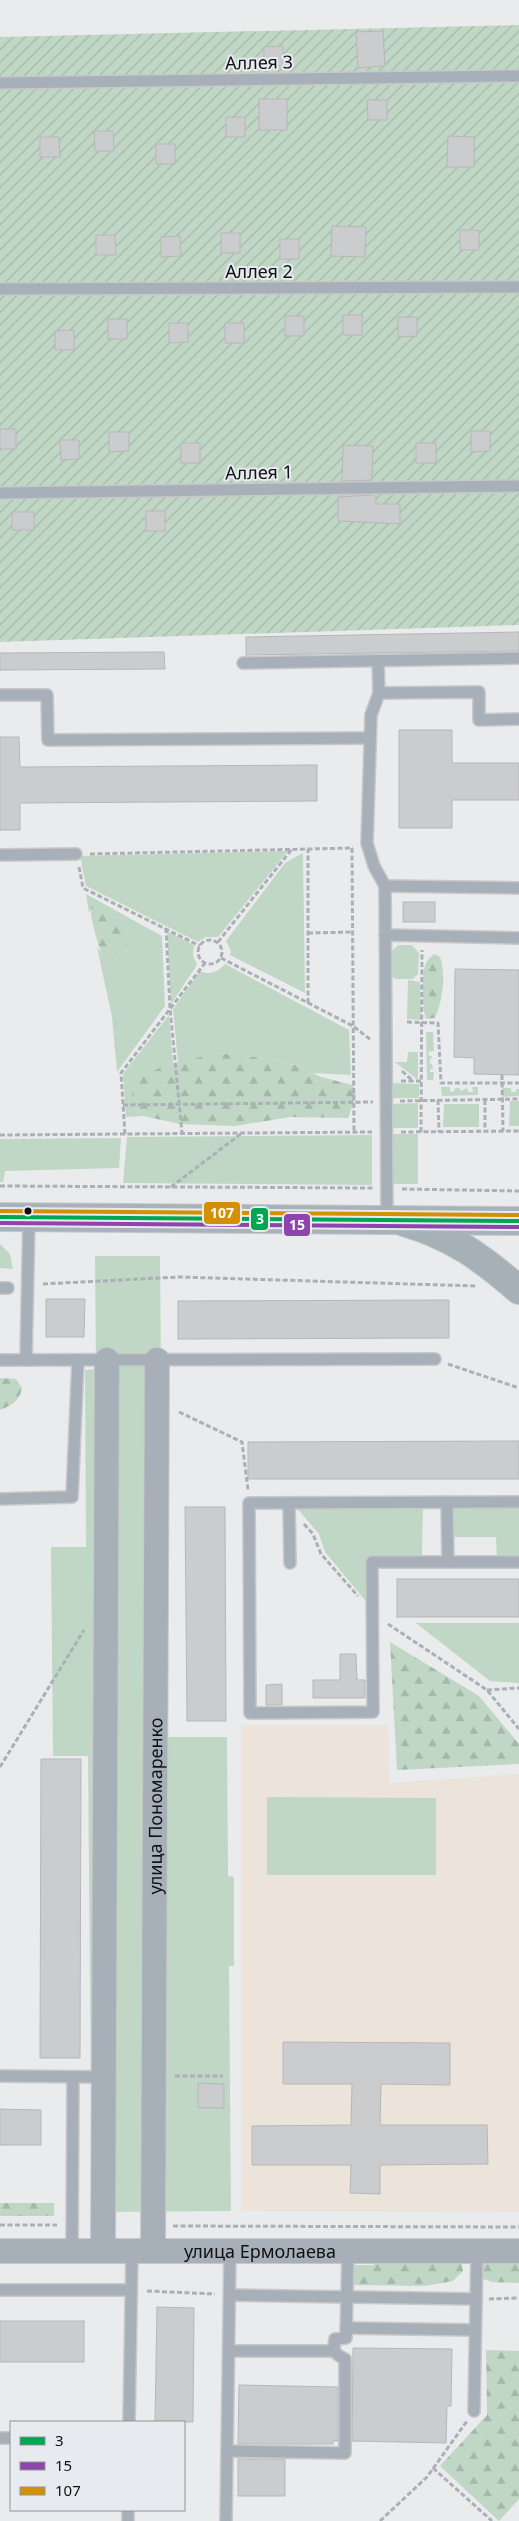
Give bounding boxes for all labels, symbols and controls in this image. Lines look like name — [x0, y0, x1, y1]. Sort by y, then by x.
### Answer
street label: Аллея 3 — [225, 49, 293, 75]
street label: Аллея 2 — [225, 259, 293, 283]
street label: Аллея 1 — [225, 459, 293, 485]
line badge: 107 — [203, 1201, 241, 1225]
text: 107 — [210, 1203, 234, 1222]
unlabelled marker — [23, 1206, 33, 1216]
line badge: 3 — [250, 1207, 269, 1231]
text: 3 — [256, 1209, 264, 1228]
line badge: 15 — [283, 1213, 311, 1237]
text: 15 — [289, 1215, 305, 1234]
street label: улица Пономаренко — [143, 1717, 167, 1895]
street label: улица Ермолаева — [184, 2239, 336, 2263]
legend — [10, 2421, 185, 2511]
text: 3 — [55, 2430, 64, 2450]
text: 15 — [55, 2455, 72, 2475]
text: 107 — [55, 2480, 81, 2500]

